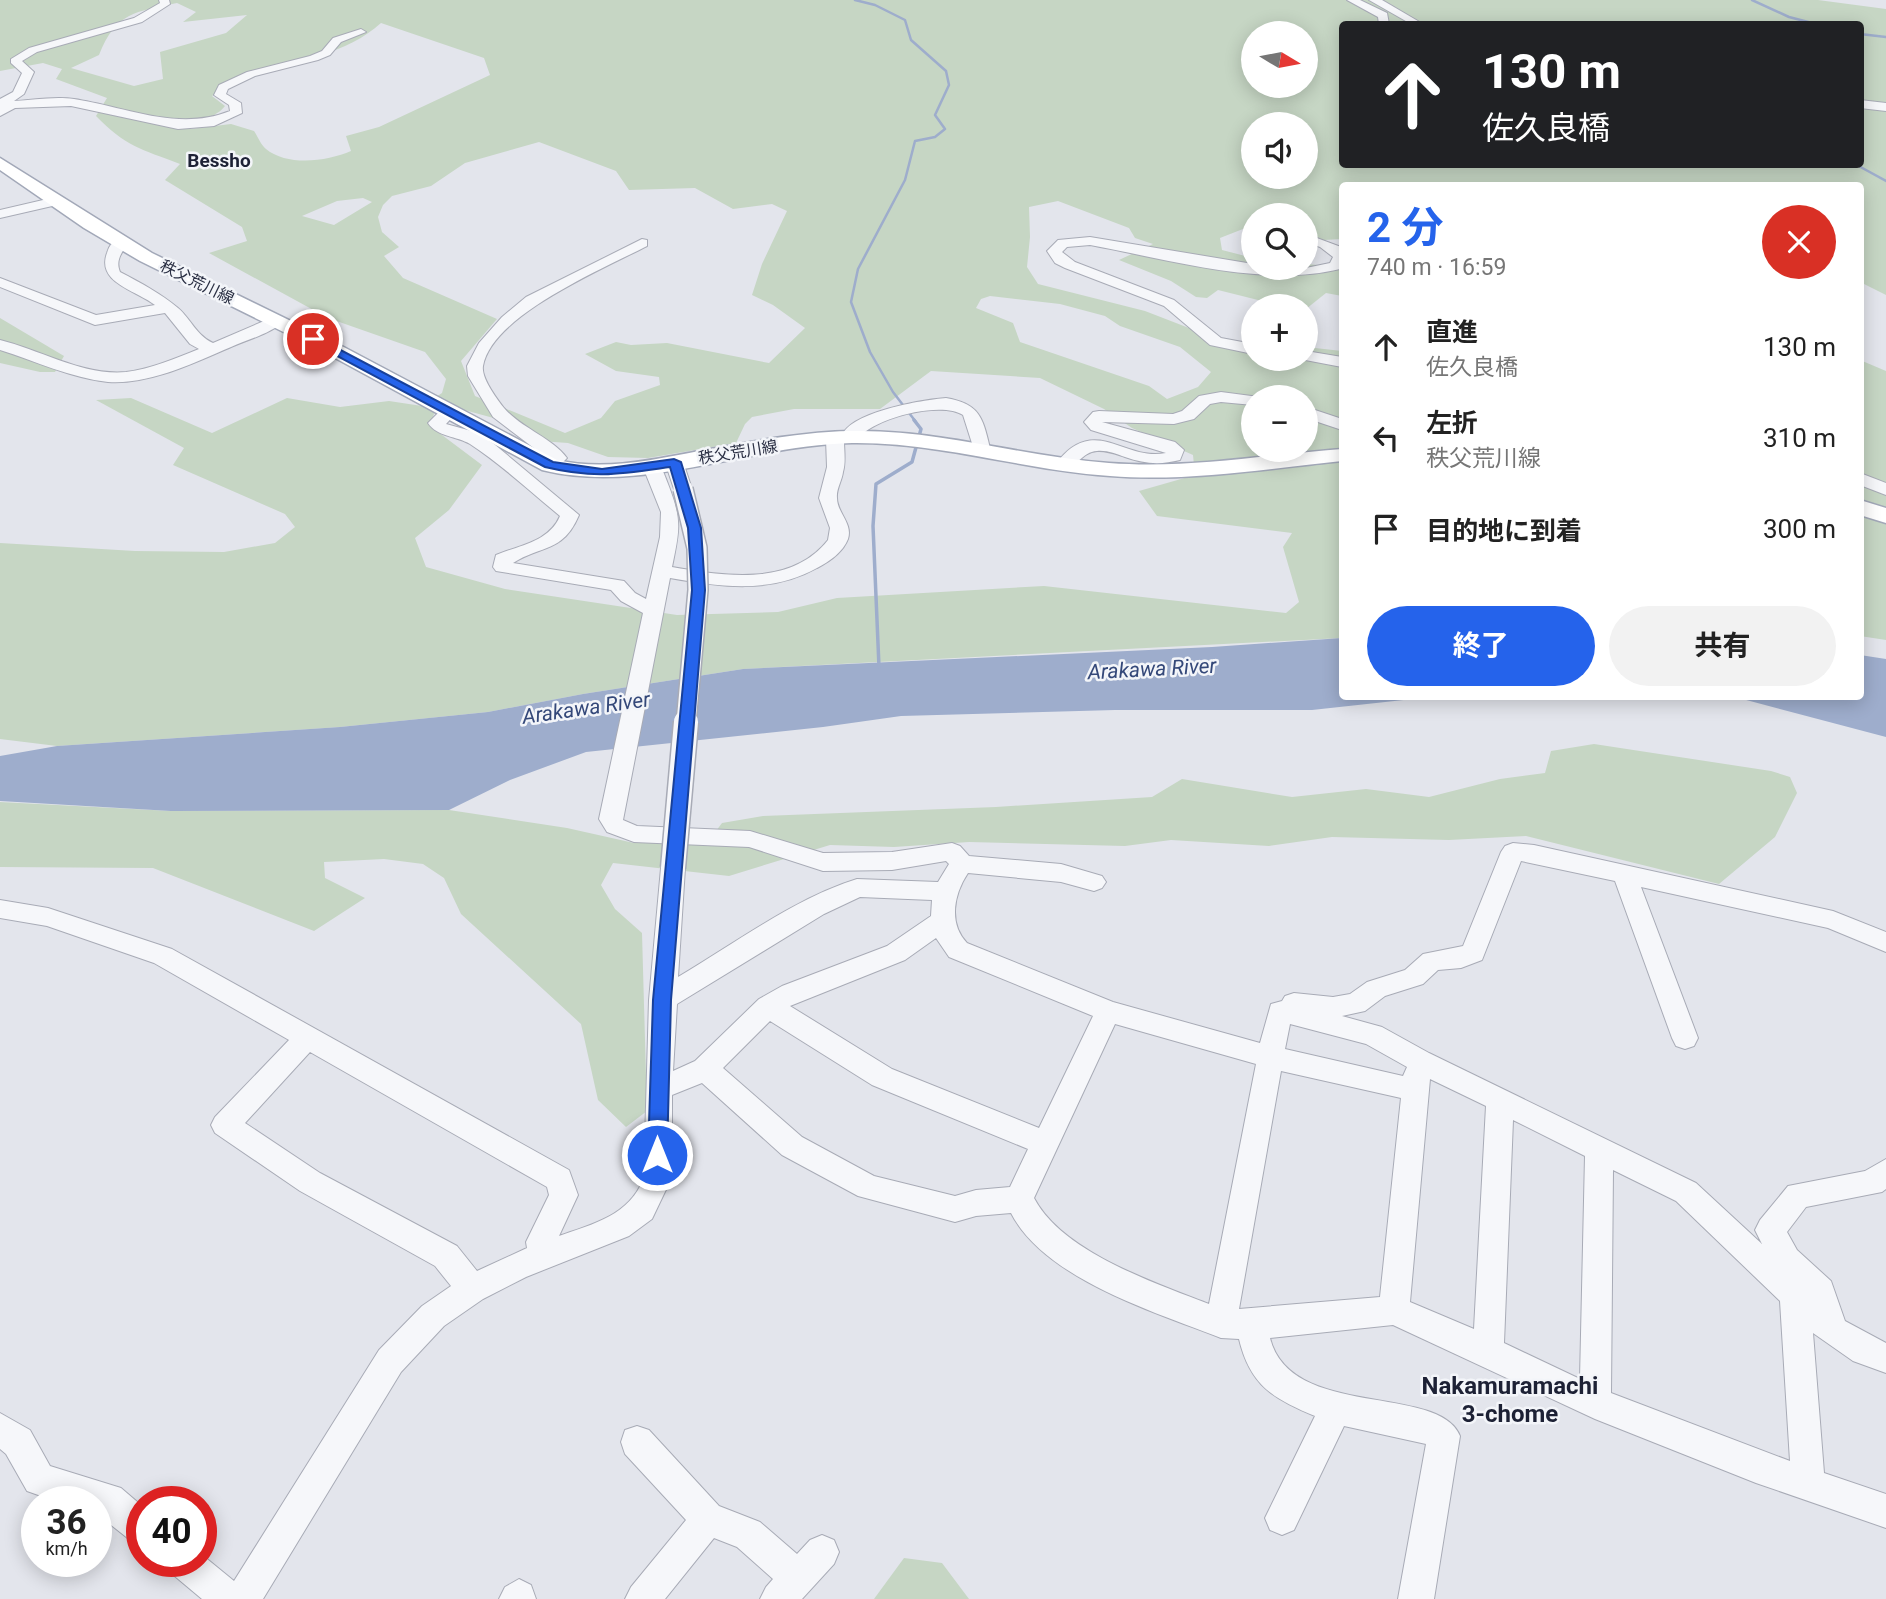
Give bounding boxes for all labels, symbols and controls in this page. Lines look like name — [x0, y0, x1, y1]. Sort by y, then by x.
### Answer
north arrow — [1241, 21, 1318, 98]
map controls — [1241, 21, 1318, 462]
text: 130 m — [1482, 43, 1621, 100]
icon: ahead — [1367, 49, 1458, 140]
text: 佐久良橋 — [1482, 109, 1610, 147]
button: sound — [1241, 112, 1318, 189]
district label: Bessho — [187, 149, 251, 172]
button: search — [1241, 203, 1318, 280]
text: 2 分 — [1367, 203, 1444, 252]
button: close — [1762, 205, 1836, 279]
text: 740 m · 16:59 — [1367, 254, 1506, 281]
street label: 秩父荒川線 — [157, 256, 237, 308]
button: + — [1241, 294, 1318, 371]
pin — [283, 309, 343, 369]
text: 直進 — [1426, 317, 1478, 347]
icon: arrive — [294, 320, 332, 358]
icon: ahead — [1367, 328, 1405, 366]
text: 130 m — [1763, 332, 1836, 362]
text: 佐久良橋 — [1426, 354, 1518, 381]
button: − — [1241, 385, 1318, 462]
text: 左折 — [1426, 408, 1478, 438]
icon: left — [1367, 419, 1405, 457]
text: 310 m — [1763, 423, 1836, 453]
street label: 秩父荒川線 — [697, 436, 779, 468]
text: 秩父荒川線 — [1426, 445, 1541, 472]
icon: arrive — [1367, 510, 1405, 548]
text: 300 m — [1763, 514, 1836, 544]
text: 目的地に到着 — [1426, 516, 1582, 546]
button: 終了 — [1367, 606, 1595, 686]
button: 共有 — [1609, 606, 1836, 686]
water label: Arakawa River — [1086, 654, 1218, 684]
water label: Arakawa River — [520, 687, 653, 729]
position arrow — [620, 1118, 694, 1192]
district label: Nakamuramachi 3-chome — [1422, 1372, 1598, 1428]
speed limit sign: 40 — [126, 1486, 217, 1577]
text: 36 — [46, 1502, 87, 1543]
text: km/h — [45, 1538, 88, 1559]

